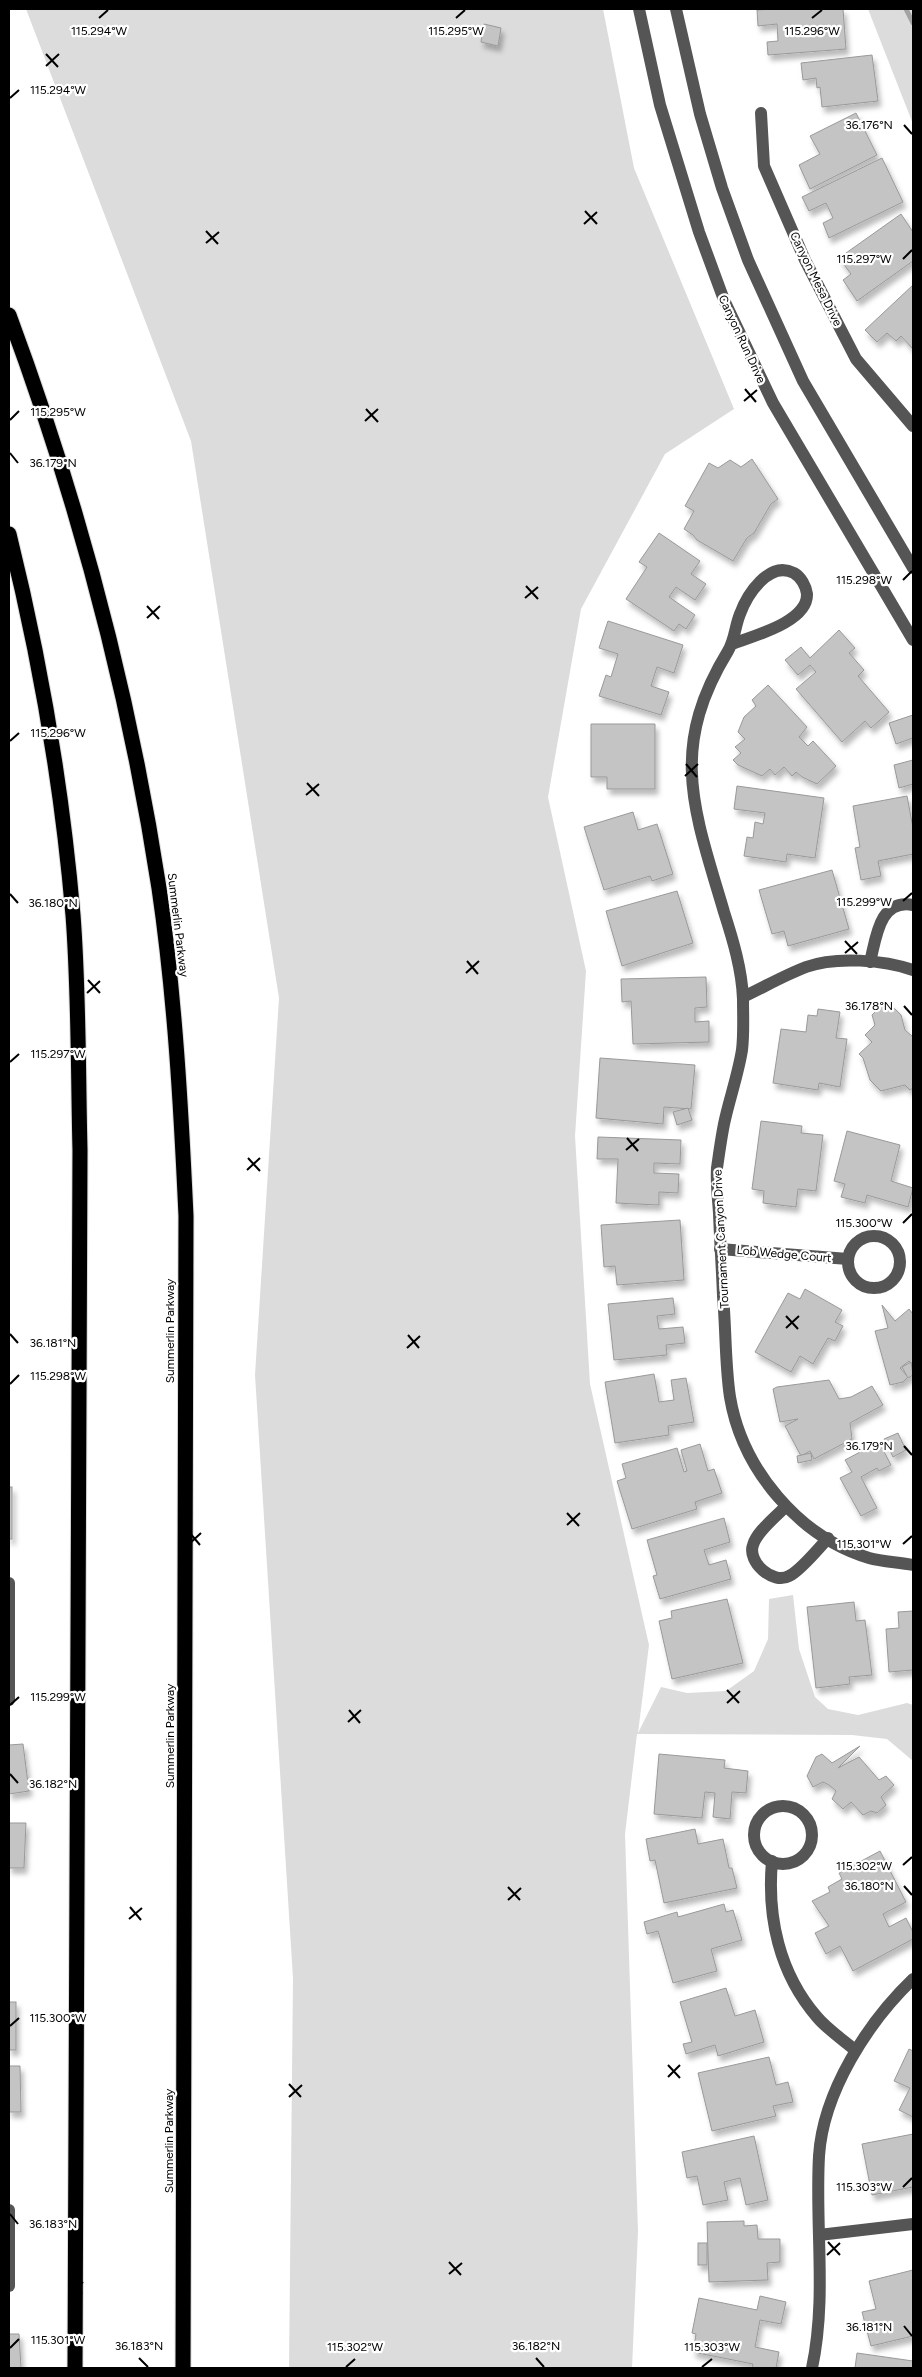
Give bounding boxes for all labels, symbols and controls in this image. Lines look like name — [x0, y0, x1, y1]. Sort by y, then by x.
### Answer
text: 115.294°W — [71, 24, 128, 38]
text: 115.295°W — [428, 24, 484, 38]
text: 115.296°W — [784, 24, 840, 38]
text: 115.294°W — [30, 83, 87, 97]
text: 36.176°N — [845, 118, 893, 132]
street label: Canyon Mesa Drive — [787, 230, 845, 329]
text: 115.297°W — [836, 252, 892, 266]
street label: Canyon Run Drive — [715, 293, 769, 386]
text: 115.295°W — [30, 405, 86, 419]
text: 36.179°N — [29, 456, 77, 470]
text: 115.298°W — [836, 573, 893, 587]
text: 115.296°W — [30, 726, 86, 740]
street label: Summerlin Parkway — [165, 872, 191, 978]
text: 115.299°W — [836, 895, 892, 909]
text: 36.180°N — [28, 896, 78, 910]
text: 36.178°N — [845, 999, 893, 1013]
text: 115.297°W — [30, 1047, 86, 1061]
street label: Tournament Canyon Drive — [710, 1169, 732, 1309]
text: 115.300°W — [835, 1216, 893, 1230]
street label: Lob Wedge Court — [736, 1243, 833, 1265]
street label: Summerlin Parkway — [163, 1278, 177, 1383]
text: 36.181°N — [30, 1336, 76, 1350]
text: 115.298°W — [30, 1369, 87, 1383]
text: 36.179°N — [845, 1439, 893, 1453]
text: 115.301°W — [837, 1537, 892, 1551]
street label: Summerlin Parkway — [163, 1683, 177, 1788]
text: 115.299°W — [30, 1690, 86, 1704]
text: 36.182°N — [29, 1777, 77, 1791]
text: 115.302°W — [836, 1859, 893, 1873]
text: 36.180°N — [844, 1879, 894, 1893]
text: 115.300°W — [29, 2011, 87, 2025]
street label: Summerlin Parkway — [162, 2088, 176, 2193]
text: 115.303°W — [836, 2180, 892, 2194]
text: 36.183°N — [29, 2217, 77, 2231]
text: 36.181°N — [846, 2320, 892, 2334]
text: 115.301°W — [31, 2333, 86, 2347]
text: 36.183°N — [115, 2339, 163, 2353]
text: 36.182°N — [512, 2339, 560, 2353]
text: 115.302°W — [327, 2340, 384, 2354]
text: 115.303°W — [684, 2340, 740, 2354]

